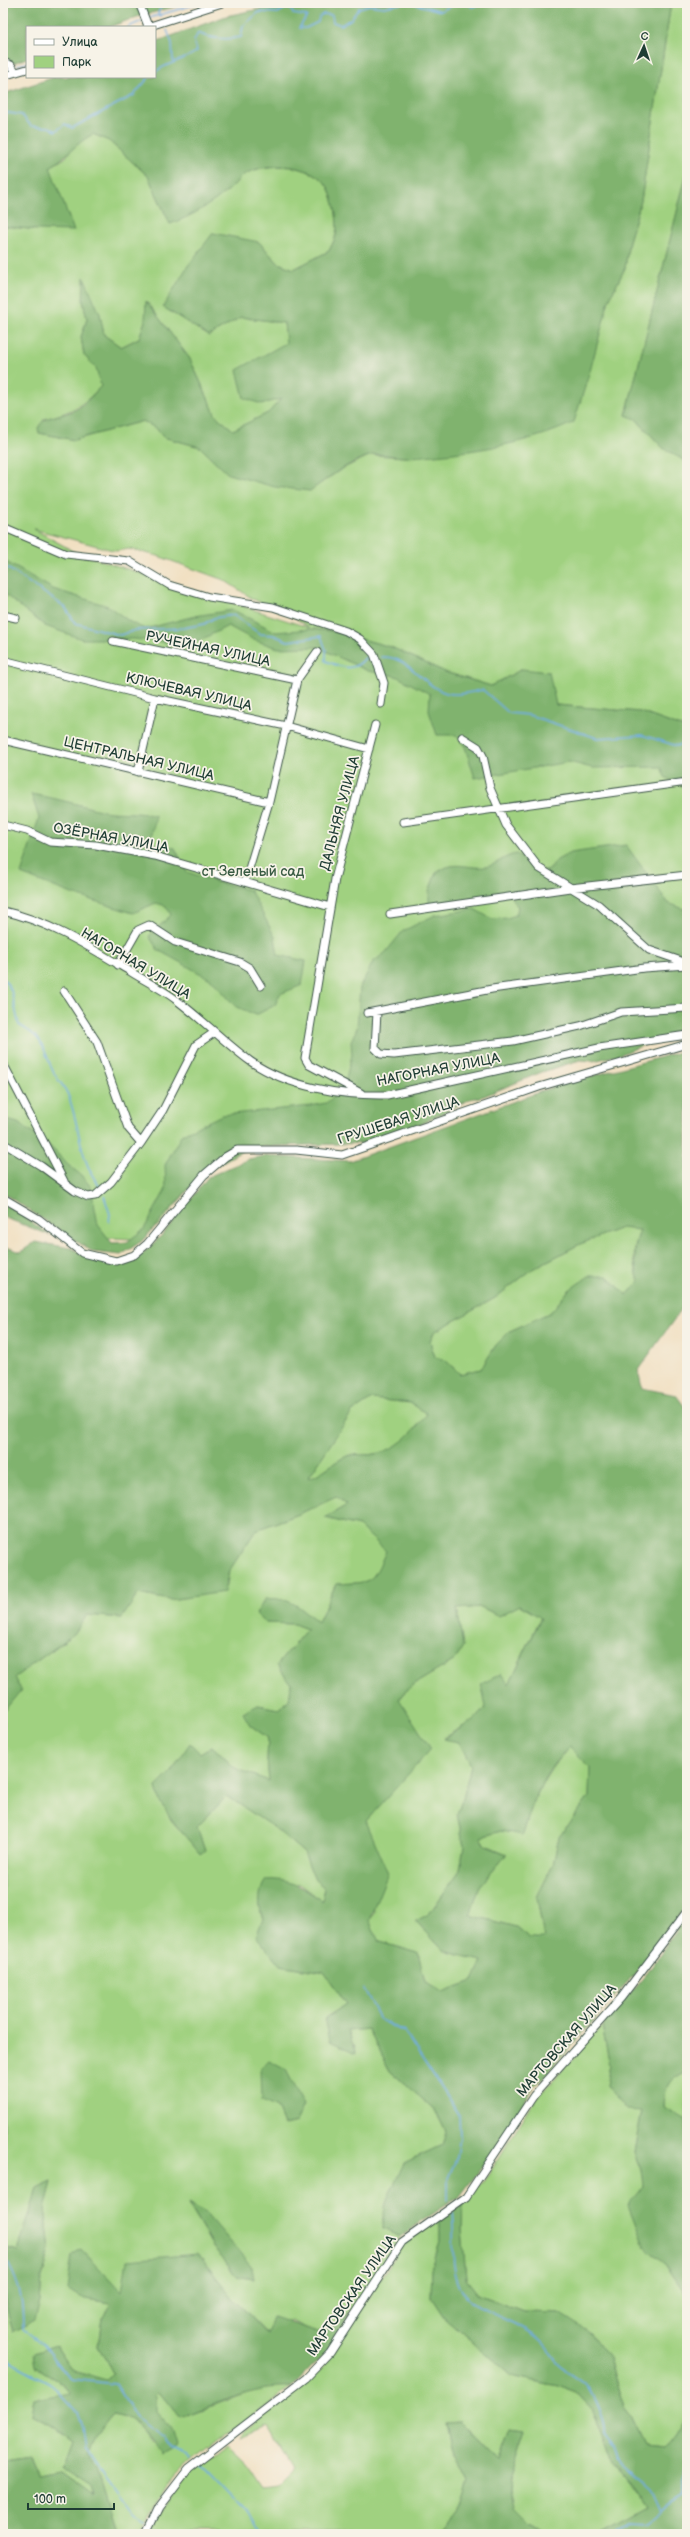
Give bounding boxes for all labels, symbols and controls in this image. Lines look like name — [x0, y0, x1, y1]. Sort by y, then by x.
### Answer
legend — [26, 26, 156, 78]
north arrow — [624, 26, 664, 66]
text: С — [640, 30, 649, 43]
text: Улица — [62, 35, 98, 50]
text: Парк — [62, 55, 92, 70]
street label: РУЧЕЙНАЯ УЛИЦА — [144, 627, 272, 670]
street label: КЛЮЧЕВАЯ УЛИЦА — [124, 669, 254, 714]
street label: ЦЕНТРАЛЬНАЯ УЛИЦА — [62, 733, 216, 784]
street label: ДАЛЬНЯЯ УЛИЦА — [316, 753, 363, 872]
street label: ОЗЁРНАЯ УЛИЦА — [52, 818, 171, 856]
park label: ст Зеленый сад — [202, 863, 305, 880]
street label: НАГОРНАЯ УЛИЦА — [78, 924, 194, 1003]
street label: НАГОРНАЯ УЛИЦА — [375, 1049, 501, 1090]
street label: ГРУШЕВАЯ УЛИЦА — [335, 1093, 462, 1148]
street label: МАРТОВСКАЯ УЛИЦА — [513, 1980, 620, 2100]
street label: МАРТОВСКАЯ УЛИЦА — [303, 2231, 400, 2359]
scale bar — [28, 2485, 114, 2511]
text: 100 m — [34, 2492, 66, 2507]

